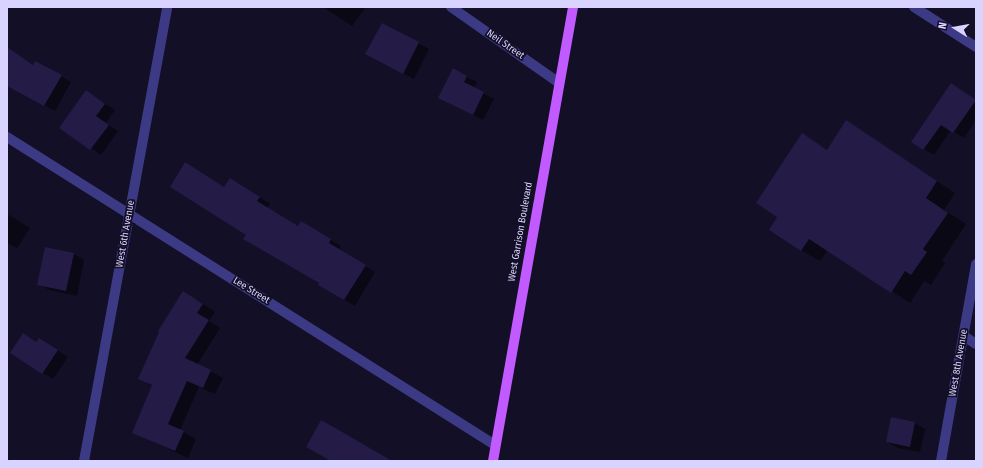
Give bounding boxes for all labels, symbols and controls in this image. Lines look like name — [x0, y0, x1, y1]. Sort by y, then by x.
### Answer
north arrow — [935, 8, 975, 48]
text: N — [936, 21, 950, 30]
street label: Neil Street — [484, 28, 526, 62]
street label: West Garrison Boulevard — [506, 181, 536, 283]
street label: West 6th Avenue — [114, 199, 138, 269]
street label: Lee Street — [230, 275, 272, 307]
street label: West 8th Avenue — [947, 328, 971, 398]

